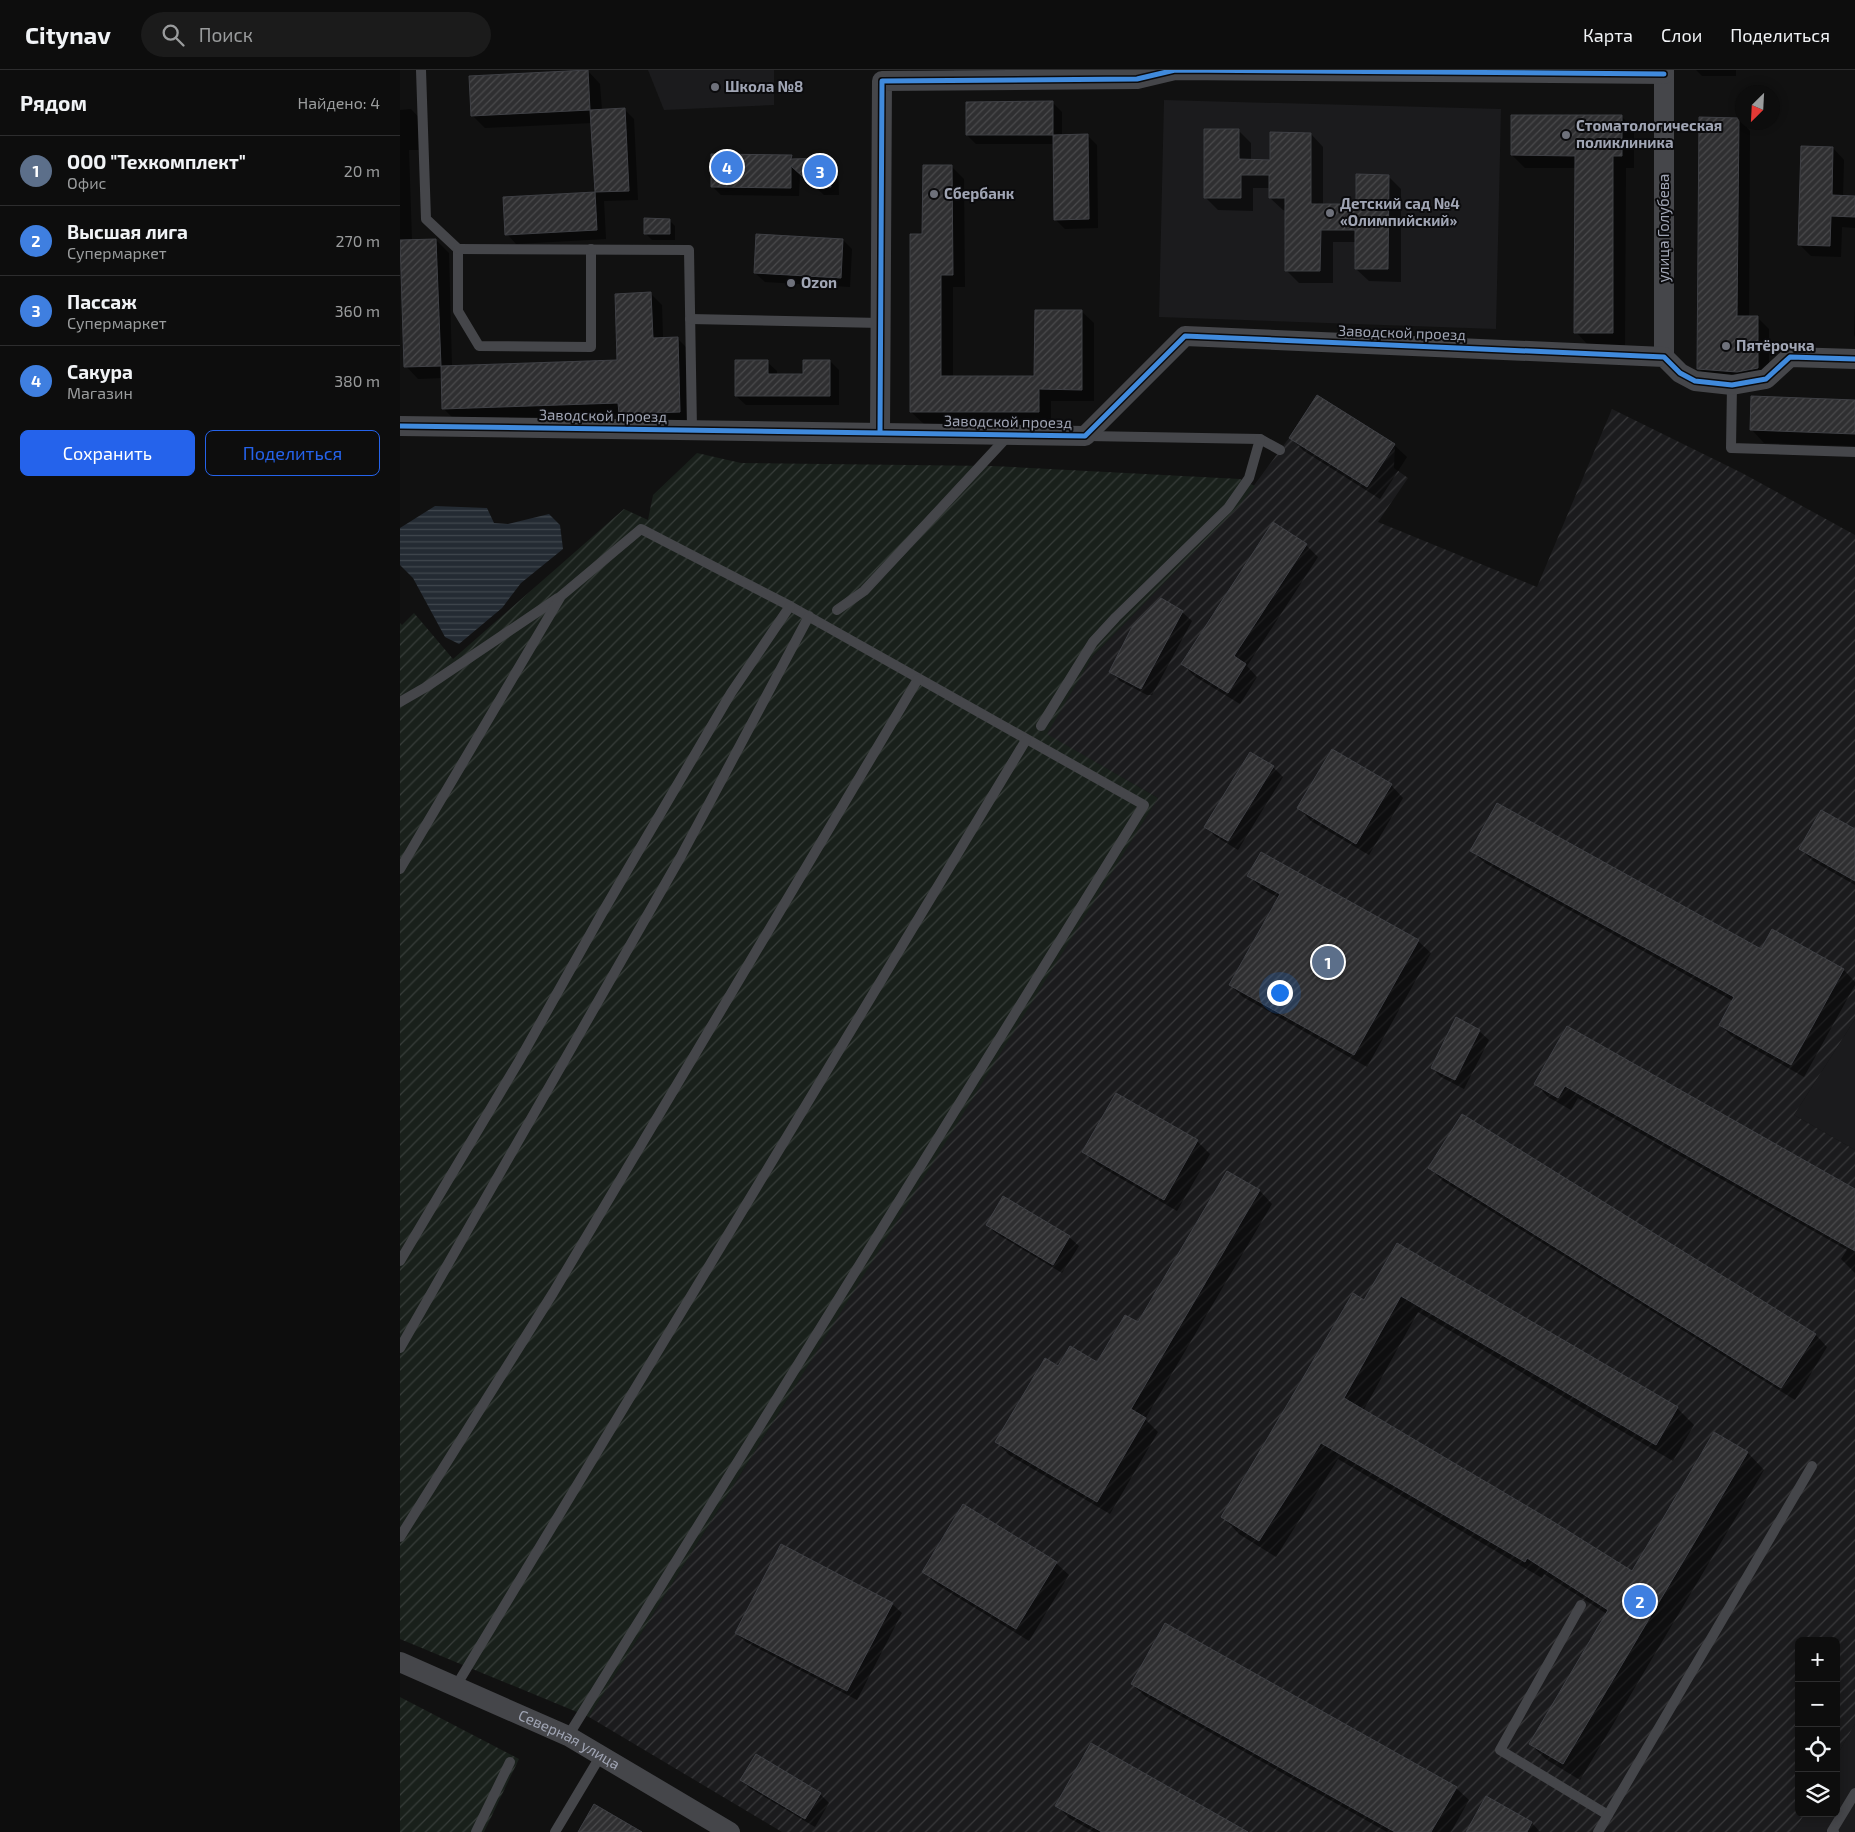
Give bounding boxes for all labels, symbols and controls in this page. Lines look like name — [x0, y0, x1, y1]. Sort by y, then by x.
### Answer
search box — [141, 12, 491, 57]
text: Citynav — [25, 20, 111, 49]
icon: search — [159, 21, 187, 49]
text: Поиск — [199, 23, 253, 46]
text: Карта — [1583, 24, 1633, 46]
text: Слои — [1661, 24, 1702, 46]
text: Поделиться — [1730, 24, 1830, 46]
place label: Школа №8 — [725, 77, 803, 95]
marker: Школа №8 — [709, 81, 721, 93]
north arrow — [1735, 85, 1780, 130]
text: Рядом — [20, 90, 87, 115]
text: Найдено: 4 — [297, 93, 380, 112]
place label: Стоматологическая поликлиника — [1576, 116, 1722, 151]
marker: Стоматологическая поликлиника — [1560, 129, 1572, 141]
pin: 4 — [711, 148, 743, 186]
text: ООО "Техкомплект" — [67, 150, 246, 173]
pin: 3 — [804, 152, 836, 190]
text: 1 — [33, 161, 39, 180]
text: 20 m — [344, 161, 380, 180]
text: Офис — [67, 173, 106, 192]
street label: улица Голубева — [1654, 174, 1673, 282]
place label: Сбербанк — [944, 184, 1015, 202]
marker: Сбербанк — [928, 188, 940, 200]
place label: Детский сад №4 «Олимпийский» — [1340, 194, 1460, 229]
marker: Детский сад №4 «Олимпийский» — [1324, 207, 1336, 219]
text: Высшая лига — [67, 220, 188, 243]
text: 2 — [31, 231, 41, 250]
text: 270 m — [336, 231, 380, 250]
text: Супермаркет — [67, 243, 166, 262]
place label: Ozon — [801, 273, 837, 291]
marker: Ozon — [785, 277, 797, 289]
text: Пассаж — [67, 290, 137, 313]
text: 3 — [31, 301, 41, 320]
text: 360 m — [335, 301, 380, 320]
text: Супермаркет — [67, 313, 166, 332]
street label: Заводской проезд — [1338, 321, 1467, 343]
place label: Пятёрочка — [1736, 336, 1815, 354]
marker: Пятёрочка — [1720, 340, 1732, 352]
text: Сакура — [67, 360, 133, 383]
text: 4 — [31, 371, 41, 390]
text: 380 m — [334, 371, 380, 390]
text: Магазин — [67, 383, 133, 402]
street label: Заводской проезд — [539, 405, 667, 425]
street label: Заводской проезд — [944, 411, 1072, 431]
button: Сохранить — [20, 430, 195, 476]
button: Поделиться — [205, 430, 380, 476]
pin: 1 — [1312, 943, 1344, 981]
your location — [1267, 980, 1293, 1006]
pin: 2 — [1624, 1582, 1656, 1620]
map controls — [1795, 1637, 1840, 1817]
button: + — [1795, 1637, 1840, 1682]
button: − — [1795, 1682, 1840, 1727]
street label: Северная улица — [516, 1705, 623, 1773]
button: locate — [1795, 1727, 1840, 1772]
button: layers — [1795, 1772, 1840, 1817]

